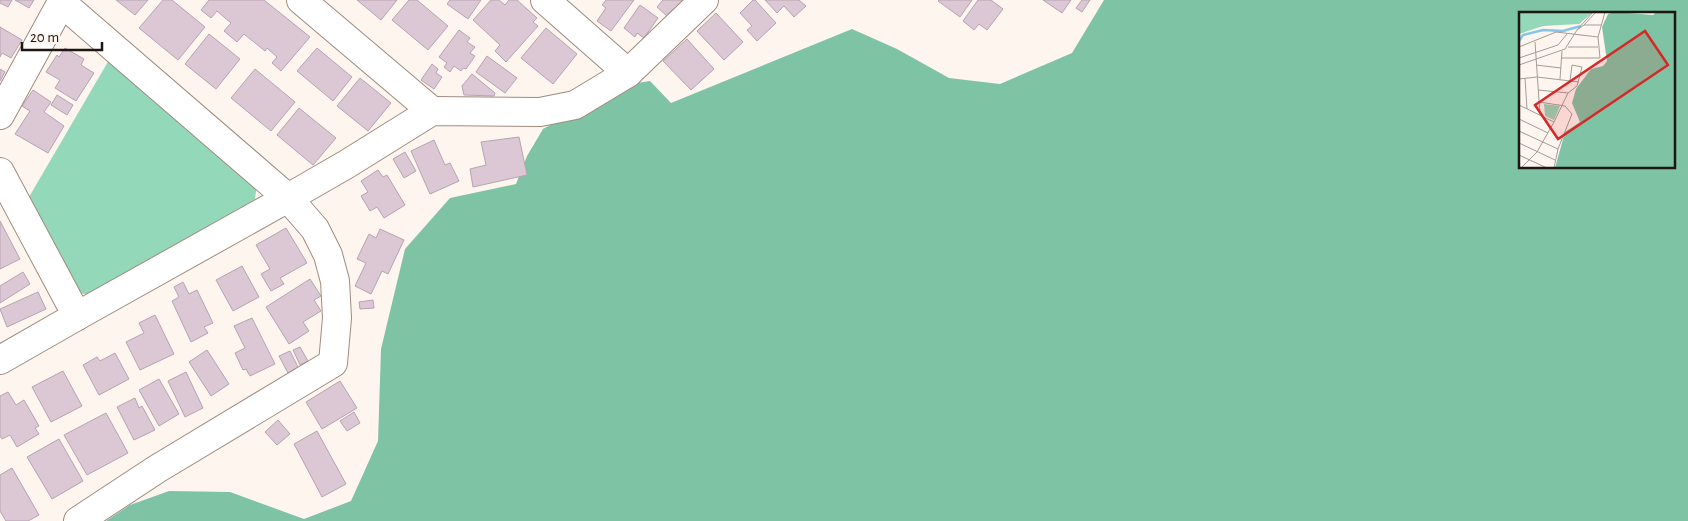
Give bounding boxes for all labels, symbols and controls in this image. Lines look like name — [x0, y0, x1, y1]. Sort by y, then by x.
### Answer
inset map — [1519, 12, 1676, 169]
scale bar — [22, 20, 102, 52]
text: 20 m — [30, 30, 59, 45]

